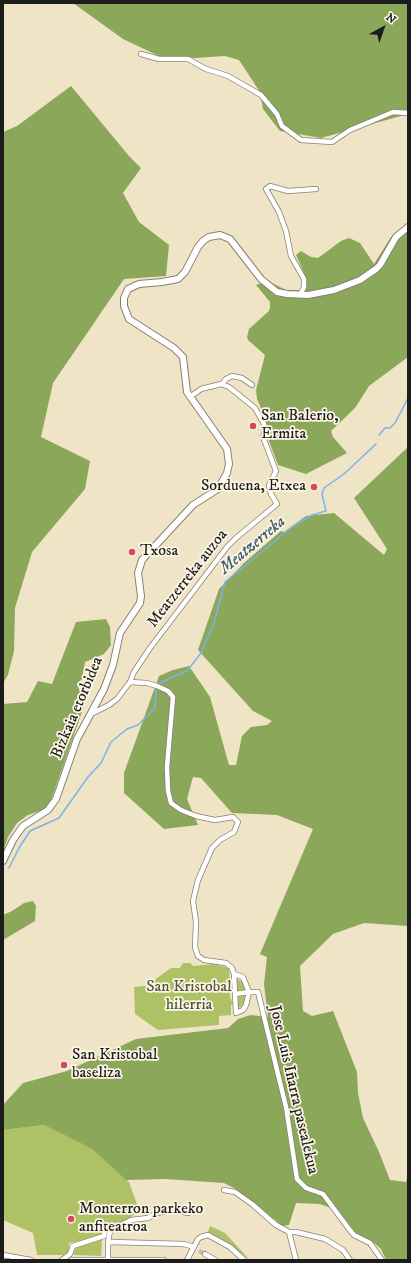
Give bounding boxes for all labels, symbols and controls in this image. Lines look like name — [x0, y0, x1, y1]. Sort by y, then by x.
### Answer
north arrow — [363, 8, 403, 48]
text: N — [383, 11, 399, 27]
place label: San Balerio, Ermita — [261, 407, 338, 445]
marker: San Balerio, Ermita — [248, 421, 258, 431]
place label: Sorduena, Etxea — [201, 477, 306, 497]
marker: Sorduena, Etxea — [309, 482, 319, 492]
water label: Meatzerreka — [216, 512, 290, 580]
street label: Meatzerreka auzoa — [144, 526, 232, 632]
place label: Txosa — [140, 542, 178, 562]
marker: Txosa — [127, 547, 137, 557]
street label: Bizkaia etorbidea — [48, 654, 108, 762]
park label: San Kristobal hilerria — [146, 978, 232, 1016]
street label: Jose Luis Iñarra pasealekua — [264, 1004, 322, 1176]
place label: San Kristobal baseliza — [72, 1046, 158, 1084]
marker: San Kristobal baseliza — [59, 1060, 69, 1070]
place label: Monterron parkeko anfiteatroa — [79, 1200, 203, 1238]
marker: Monterron parkeko anfiteatroa — [66, 1214, 76, 1224]

